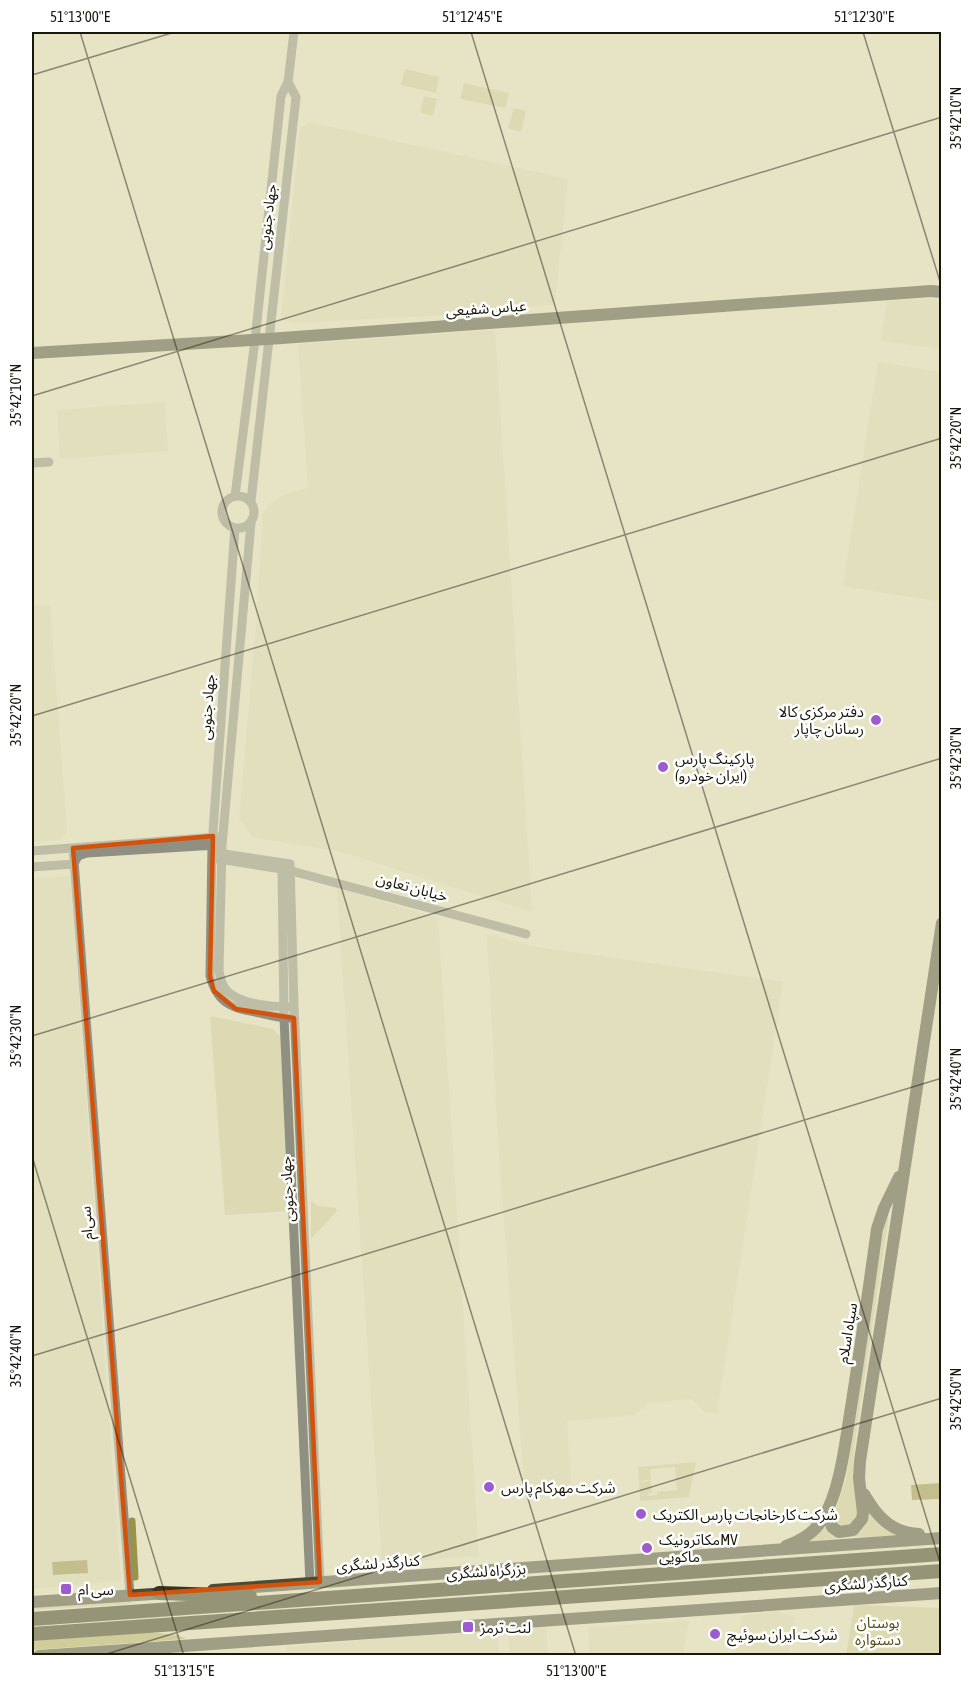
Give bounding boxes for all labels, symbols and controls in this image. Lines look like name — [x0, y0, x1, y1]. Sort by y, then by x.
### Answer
text: 51°13'00"E — [50, 8, 111, 25]
text: 51°12'45"E — [442, 8, 503, 25]
text: 51°12'30"E — [834, 8, 895, 25]
text: 35°42'10"N — [947, 87, 964, 149]
street label: جهاد جنوبی — [255, 183, 280, 251]
street label: عباس شفیعی — [445, 297, 527, 320]
text: 35°42'10"N — [7, 364, 24, 426]
text: 35°42'20"N — [947, 407, 964, 469]
street label: جهاد جنوبی — [196, 673, 219, 741]
text: 35°42'20"N — [7, 684, 24, 746]
place label: دفتر مرکزی کالا رسانان چاپار — [778, 703, 864, 739]
marker: دفتر مرکزی کالا رسانان چاپار — [869, 713, 883, 727]
text: 35°42'30"N — [947, 727, 964, 789]
place label: پارکینگ پارس (ایران خودرو) — [675, 750, 754, 785]
marker: پارکینگ پارس (ایران خودرو) — [656, 760, 670, 774]
street label: خیابان تعاون — [374, 869, 450, 906]
text: 35°42'30"N — [7, 1005, 24, 1067]
text: 35°42'40"N — [947, 1048, 964, 1110]
street label: جهاد جنوبی — [277, 1155, 298, 1222]
street label: سی‌ام — [76, 1205, 99, 1240]
street label: سپاه اسلام — [834, 1301, 863, 1365]
text: 35°42'40"N — [7, 1325, 24, 1387]
text: 35°42'50"N — [947, 1368, 964, 1430]
place label: شرکت مهرکام پارس — [501, 1479, 616, 1499]
marker: شرکت مهرکام پارس — [482, 1480, 496, 1494]
place label: شرکت کارخانجات پارس الکتریک — [653, 1506, 838, 1525]
marker: شرکت کارخانجات پارس الکتریک — [634, 1507, 648, 1521]
place label: مکاترونیکMV ماکویی — [659, 1531, 738, 1566]
marker: مکاترونیکMV ماکویی — [640, 1541, 654, 1555]
street label: کنارگذر لشگری — [336, 1552, 421, 1575]
street label: بزرگراه لشگری — [446, 1560, 527, 1583]
street label: کنارگذر لشگری — [824, 1572, 909, 1595]
place label: سی ام — [78, 1581, 114, 1601]
marker: سی ام — [59, 1582, 73, 1596]
park label: بوستان دستواره — [855, 1614, 901, 1649]
place label: لنت ترمز — [479, 1619, 531, 1637]
marker: لنت ترمز — [461, 1620, 475, 1634]
place label: شرکت ایران سوئیچ — [727, 1626, 838, 1647]
marker: شرکت ایران سوئیچ — [708, 1627, 722, 1641]
text: 51°13'15"E — [154, 1662, 215, 1679]
text: 51°13'00"E — [546, 1662, 607, 1679]

